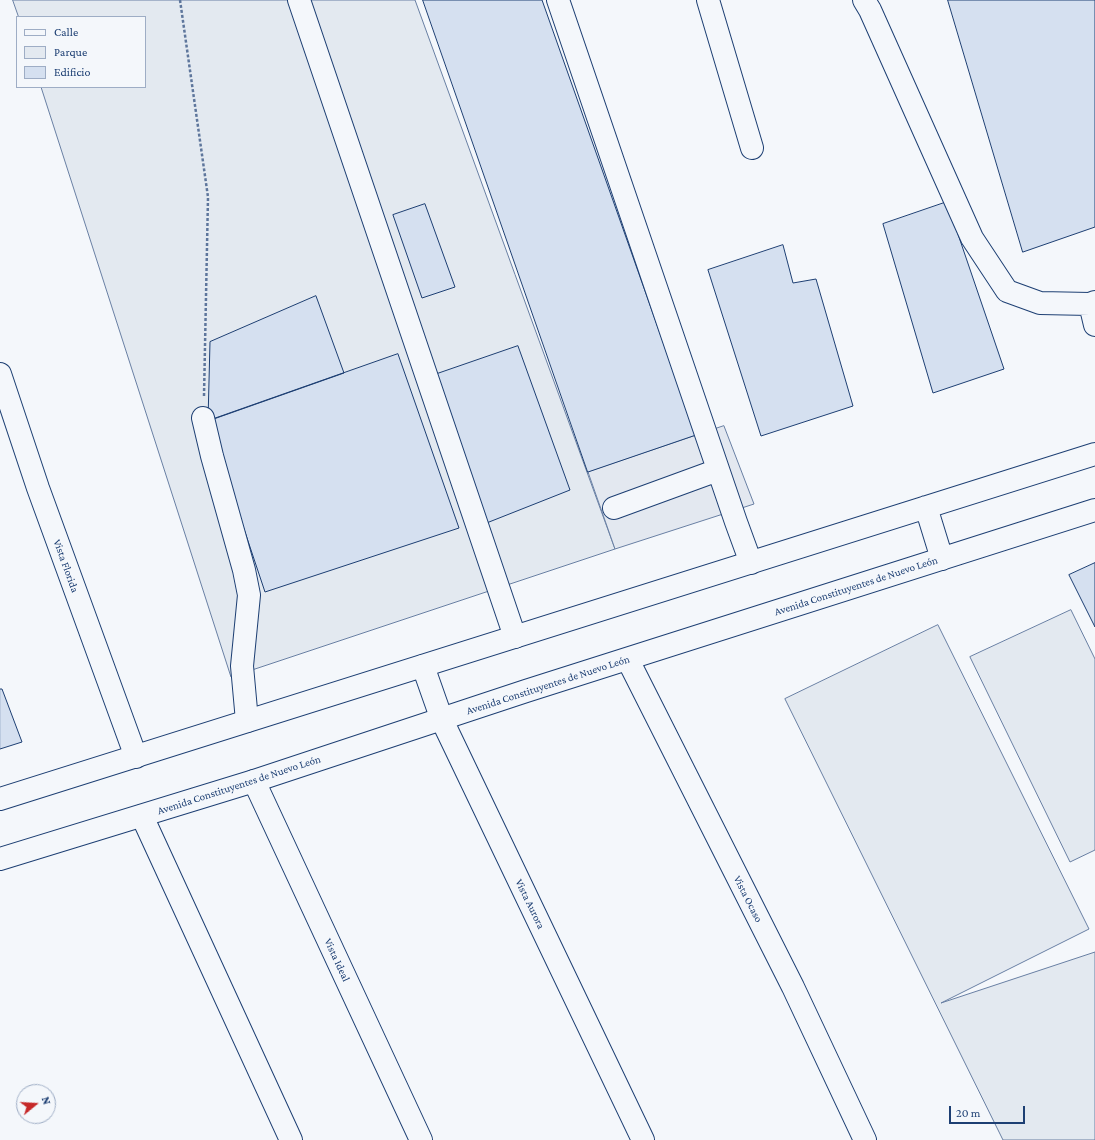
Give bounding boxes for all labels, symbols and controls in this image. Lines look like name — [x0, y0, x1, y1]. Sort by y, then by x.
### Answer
legend — [16, 16, 146, 88]
text: Calle — [54, 25, 78, 39]
text: Parque — [54, 45, 87, 59]
text: Edificio — [54, 65, 90, 79]
street label: Vista Florida — [50, 538, 82, 594]
street label: Avenida Constituyentes de Nuevo León — [773, 553, 939, 619]
street label: Avenida Constituyentes de Nuevo León — [465, 652, 631, 718]
street label: Avenida Constituyentes de Nuevo León — [156, 752, 322, 818]
street label: Vista Ocaso — [731, 873, 765, 925]
street label: Vista Aurora — [512, 877, 548, 931]
street label: Vista Ideal — [321, 936, 353, 984]
north arrow — [16, 1084, 56, 1124]
text: N — [40, 1095, 53, 1106]
scale bar — [951, 1098, 1027, 1124]
text: 20 m — [956, 1106, 980, 1120]

